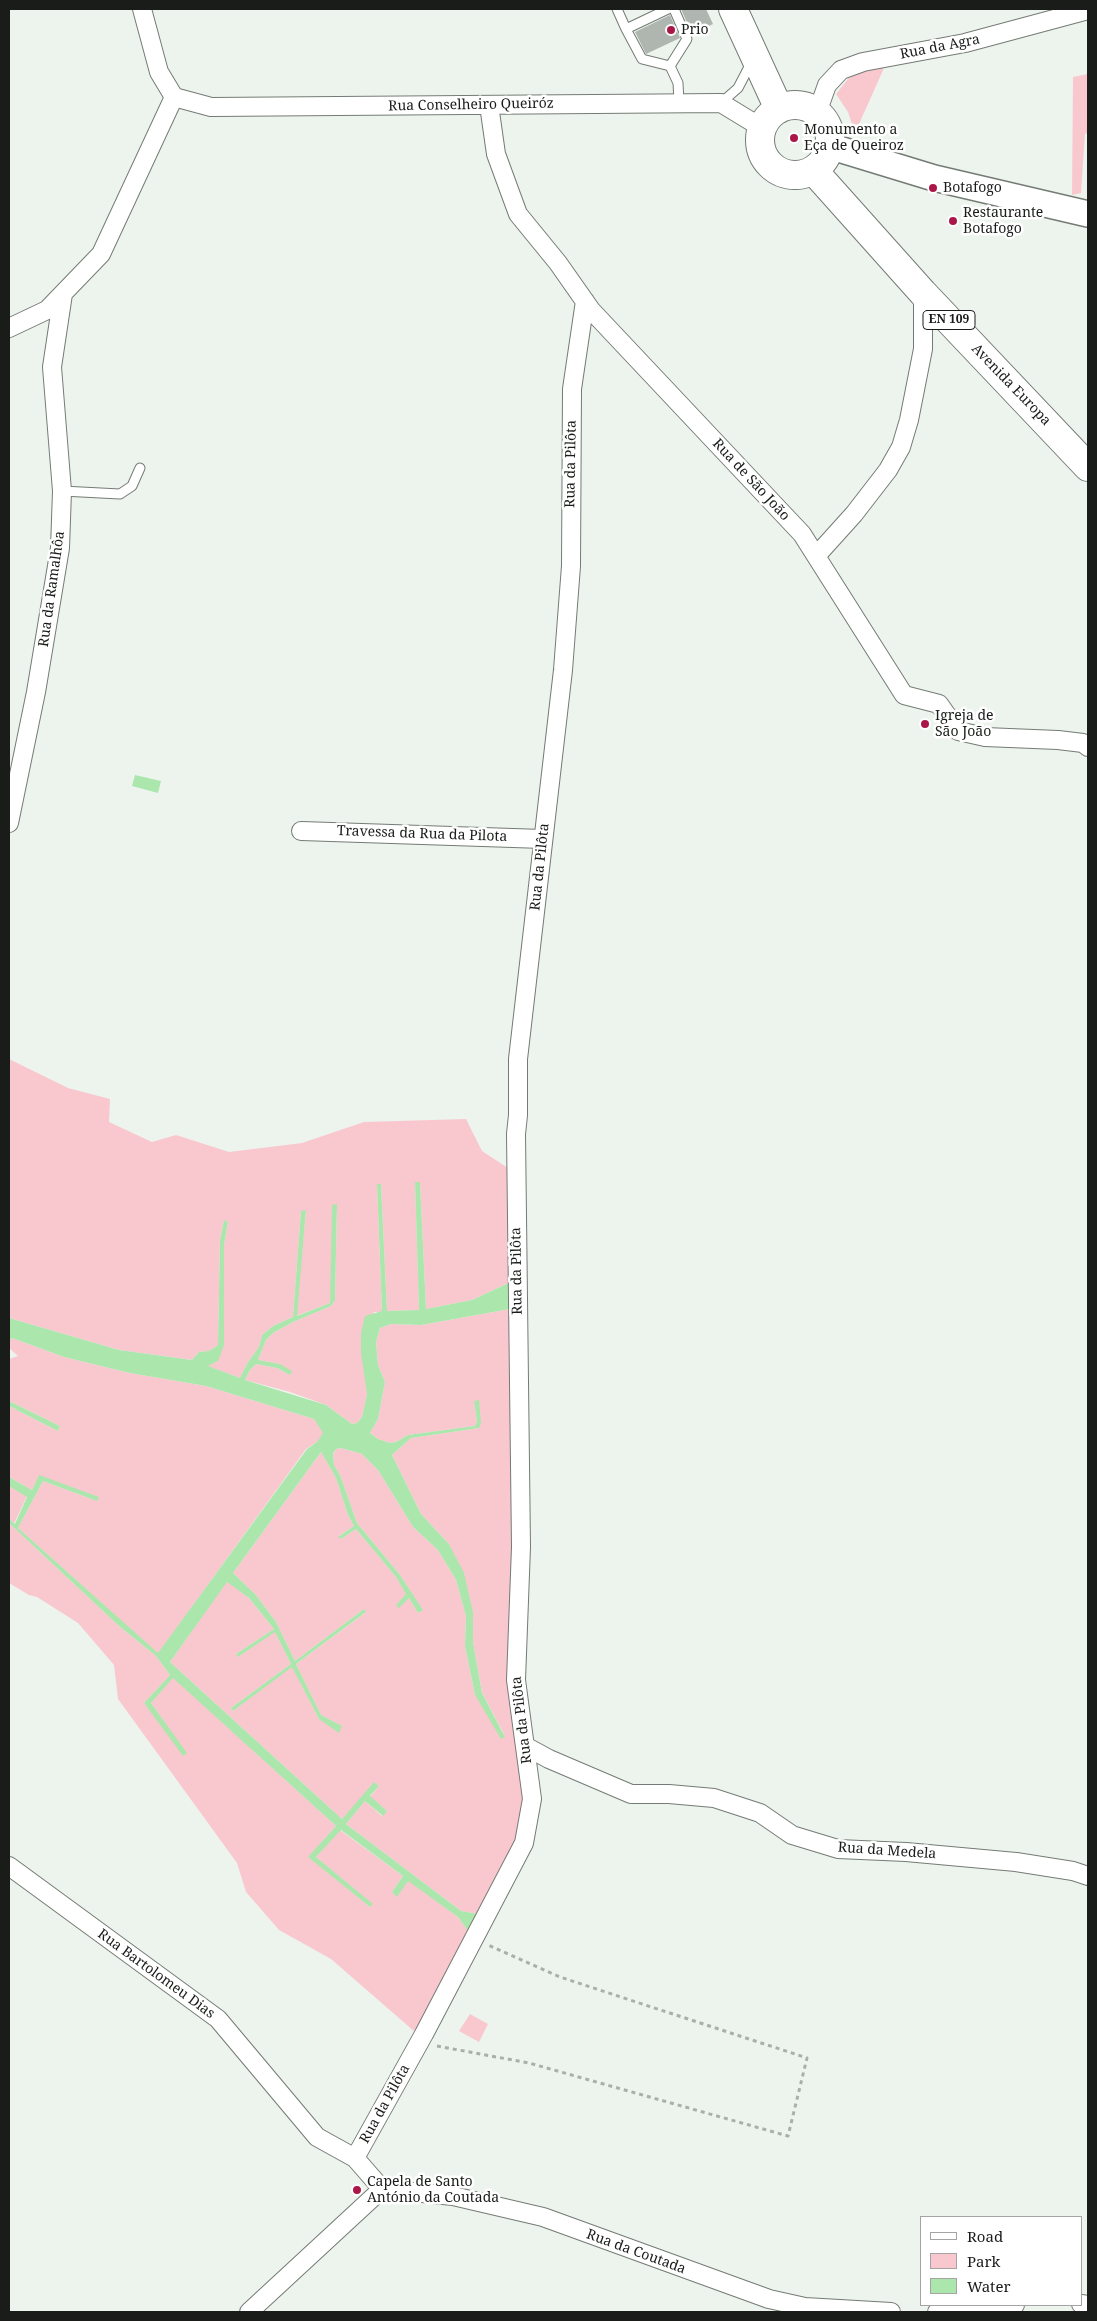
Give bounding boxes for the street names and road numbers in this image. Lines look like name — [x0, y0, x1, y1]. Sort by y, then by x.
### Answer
street label: Rua da Agra — [899, 31, 981, 63]
street label: Rua Conselheiro Queiróz — [388, 95, 554, 115]
road number: EN 109 — [923, 310, 975, 330]
street label: Avenida Europa — [968, 341, 1054, 429]
street label: Rua da Pilôta — [562, 420, 580, 508]
street label: Rua de São João — [709, 436, 793, 524]
street label: Rua da Ramalhôa — [36, 530, 68, 648]
street label: Rua da Pilôta — [527, 822, 553, 912]
street label: Travessa da Rua da Pilota — [336, 823, 508, 845]
street label: Rua da Pilôta — [508, 1227, 526, 1315]
street label: Rua da Pilôta — [508, 1675, 536, 1765]
street label: Rua da Medela — [837, 1839, 937, 1863]
street label: Rua Bartolomeu Dias — [94, 1926, 218, 2022]
street label: Rua da Pilôta — [356, 2061, 414, 2147]
street label: Rua da Coutada — [584, 2226, 688, 2278]

